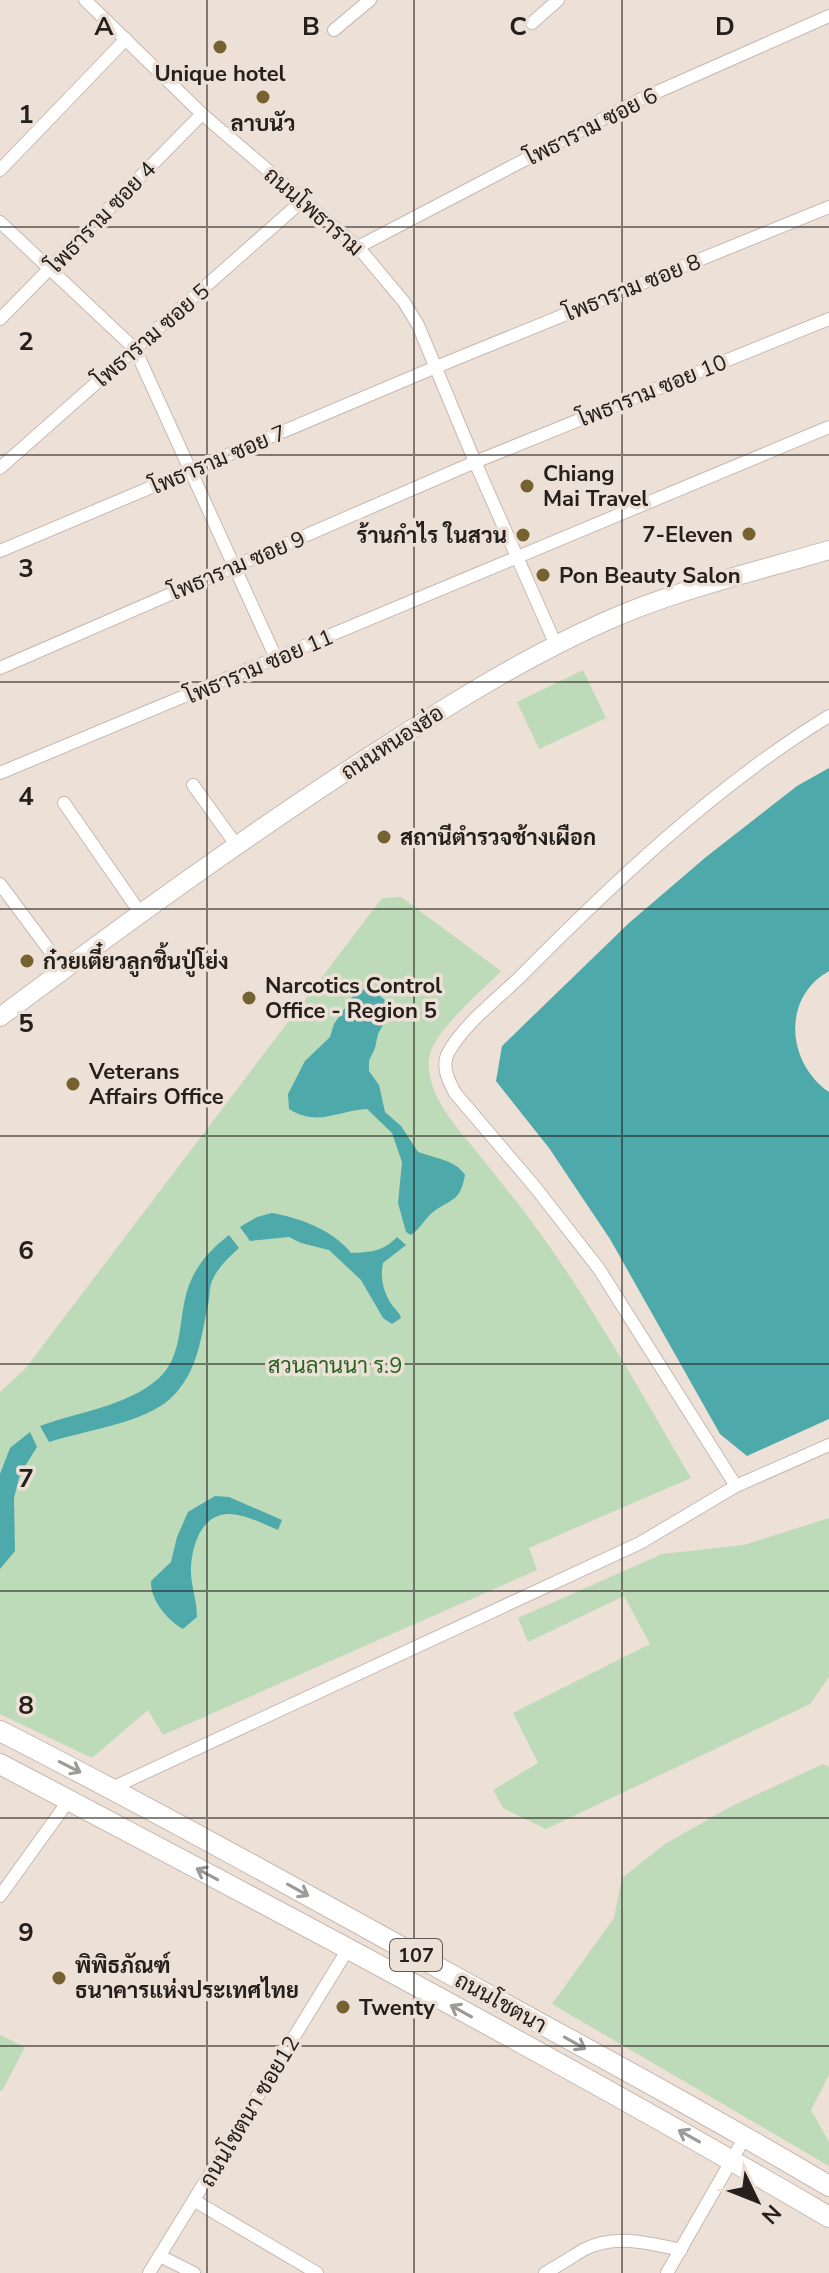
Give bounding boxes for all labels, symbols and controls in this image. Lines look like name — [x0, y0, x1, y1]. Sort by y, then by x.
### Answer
text: A — [94, 9, 114, 44]
text: B — [302, 9, 320, 44]
text: C — [509, 9, 527, 44]
text: D — [715, 9, 735, 44]
marker: Unique hotel — [211, 38, 229, 56]
place label: Unique hotel — [154, 59, 286, 89]
street label: โพธาราม ซอย 6 — [519, 81, 663, 174]
marker: ลาบนัว — [254, 88, 272, 106]
text: 1 — [18, 97, 34, 132]
place label: ลาบนัว — [231, 109, 295, 139]
street label: โพธาราม ซอย 4 — [40, 155, 163, 281]
street label: ถนนโพธาราม — [257, 160, 369, 263]
street label: โพธาราม ซอย 8 — [559, 247, 705, 329]
street label: โพธาราม ซอย 5 — [86, 277, 216, 395]
text: 2 — [18, 324, 34, 359]
street label: โพธาราม ซอย 10 — [572, 347, 731, 435]
street label: โพธาราม ซอย 7 — [145, 418, 291, 502]
place label: Chiang Mai Travel — [543, 459, 648, 514]
marker: Chiang Mai Travel — [518, 477, 536, 495]
place label: 7-Eleven — [642, 520, 733, 550]
place label: ร้านกำไร ในสวน — [356, 521, 507, 551]
street label: โพธาราม ซอย 9 — [164, 524, 310, 608]
marker: 7-Eleven — [740, 525, 758, 543]
marker: ร้านกำไร ในสวน — [514, 526, 532, 544]
text: 3 — [18, 551, 34, 586]
place label: Pon Beauty Salon — [559, 561, 741, 591]
marker: Pon Beauty Salon — [534, 566, 552, 584]
street label: โพธาราม ซอย 11 — [180, 622, 338, 712]
street label: ถนนหนองฮ่อ — [335, 698, 450, 787]
text: 4 — [18, 779, 34, 814]
place label: สถานีตำรวจช้างเผือก — [400, 823, 596, 853]
marker: สถานีตำรวจช้างเผือก — [375, 828, 393, 846]
place label: ก๋วยเตี๋ยวลูกชิ้นปู่โย่ง — [43, 942, 229, 977]
marker: ก๋วยเตี๋ยวลูกชิ้นปู่โย่ง — [18, 952, 36, 970]
place label: Narcotics Control Office - Region 5 — [265, 971, 442, 1026]
marker: Narcotics Control Office - Region 5 — [240, 989, 258, 1007]
text: 5 — [18, 1006, 34, 1041]
place label: Veterans Affairs Office — [88, 1057, 224, 1112]
marker: Veterans Affairs Office — [64, 1075, 82, 1093]
text: 6 — [18, 1233, 34, 1268]
park label: สวนลานนา ร.9 — [268, 1351, 402, 1381]
text: 7 — [18, 1461, 34, 1496]
text: 8 — [18, 1688, 34, 1723]
one-way arrow — [57, 1759, 81, 1775]
one-way arrow — [196, 1866, 220, 1881]
one-way arrow — [286, 1883, 310, 1899]
text: 9 — [18, 1915, 34, 1950]
road number: 107 — [390, 1939, 442, 1971]
place label: พิพิธภัณฑ์ ธนาคารแห่งประเทศไทย — [75, 1951, 299, 2006]
street label: ถนนโชตนา — [449, 1965, 552, 2040]
marker: พิพิธภัณฑ์ ธนาคารแห่งประเทศไทย — [50, 1969, 68, 1987]
place label: Twenty — [359, 1993, 435, 2023]
marker: Twenty — [334, 1998, 352, 2016]
one-way arrow — [450, 2003, 473, 2019]
street label: ถนนโชตนา ซอย12 — [193, 2030, 307, 2193]
one-way arrow — [563, 2035, 586, 2051]
one-way arrow — [677, 2128, 701, 2144]
north arrow — [717, 2161, 797, 2241]
text: N — [754, 2198, 787, 2230]

